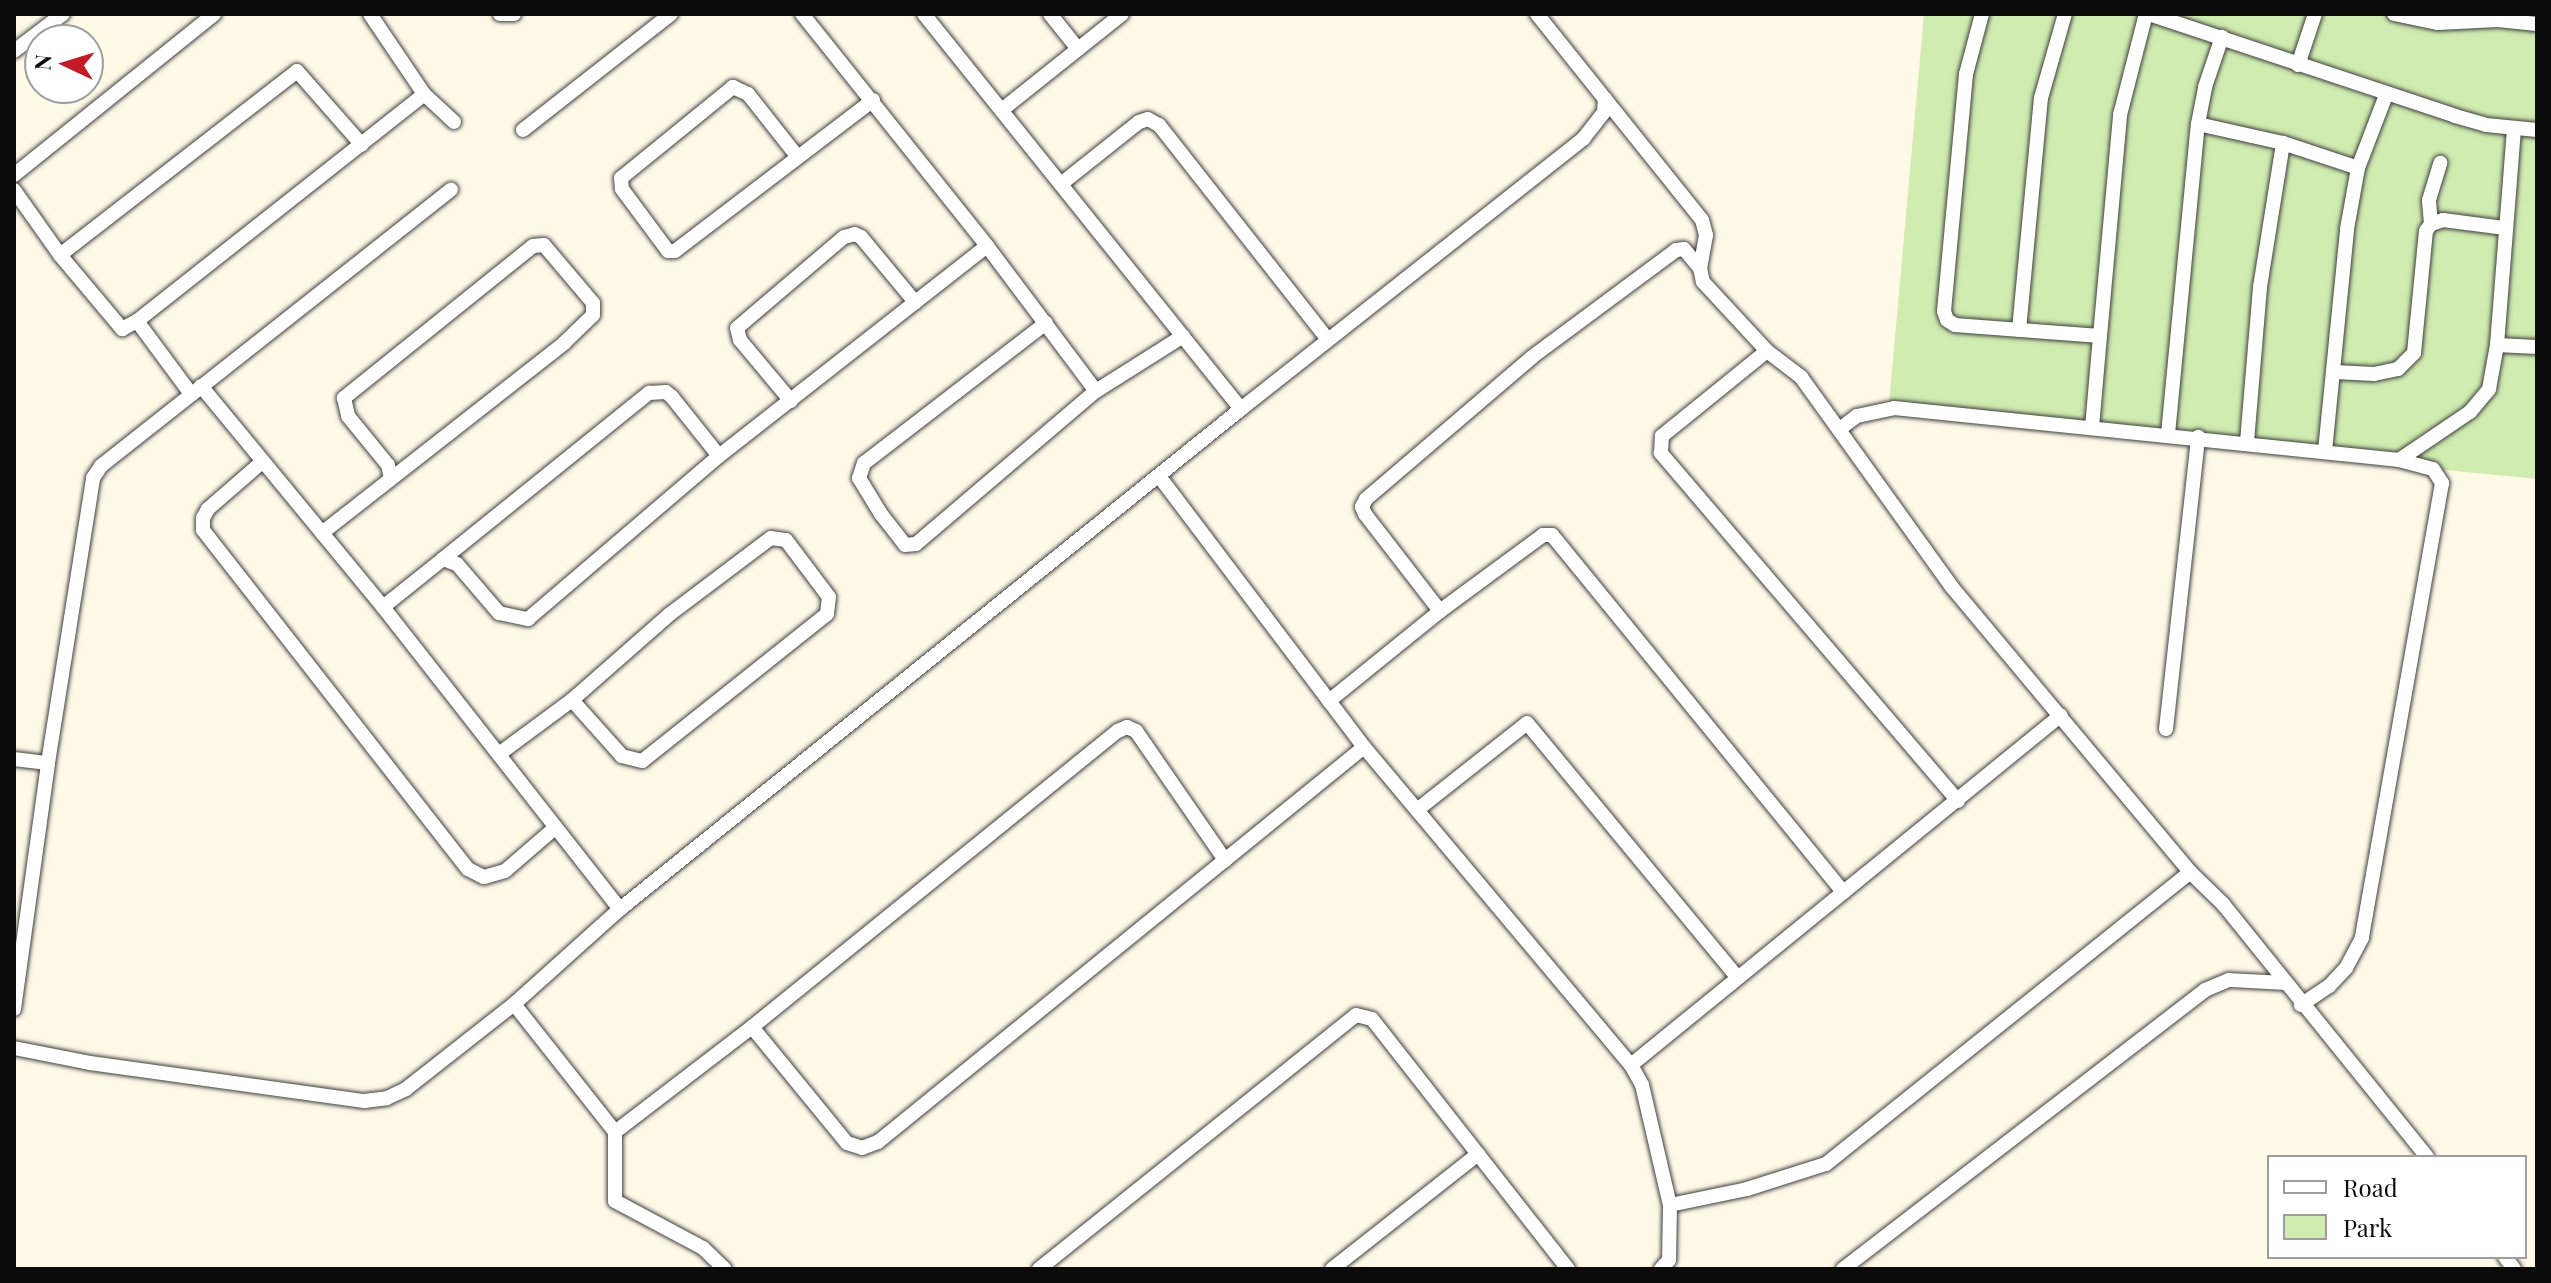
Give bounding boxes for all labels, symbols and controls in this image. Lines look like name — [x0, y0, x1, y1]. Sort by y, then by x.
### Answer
north arrow — [24, 24, 104, 104]
text: N — [27, 54, 58, 71]
legend — [2267, 1155, 2527, 1259]
text: Road — [2343, 1171, 2398, 1203]
text: Park — [2343, 1211, 2392, 1243]

